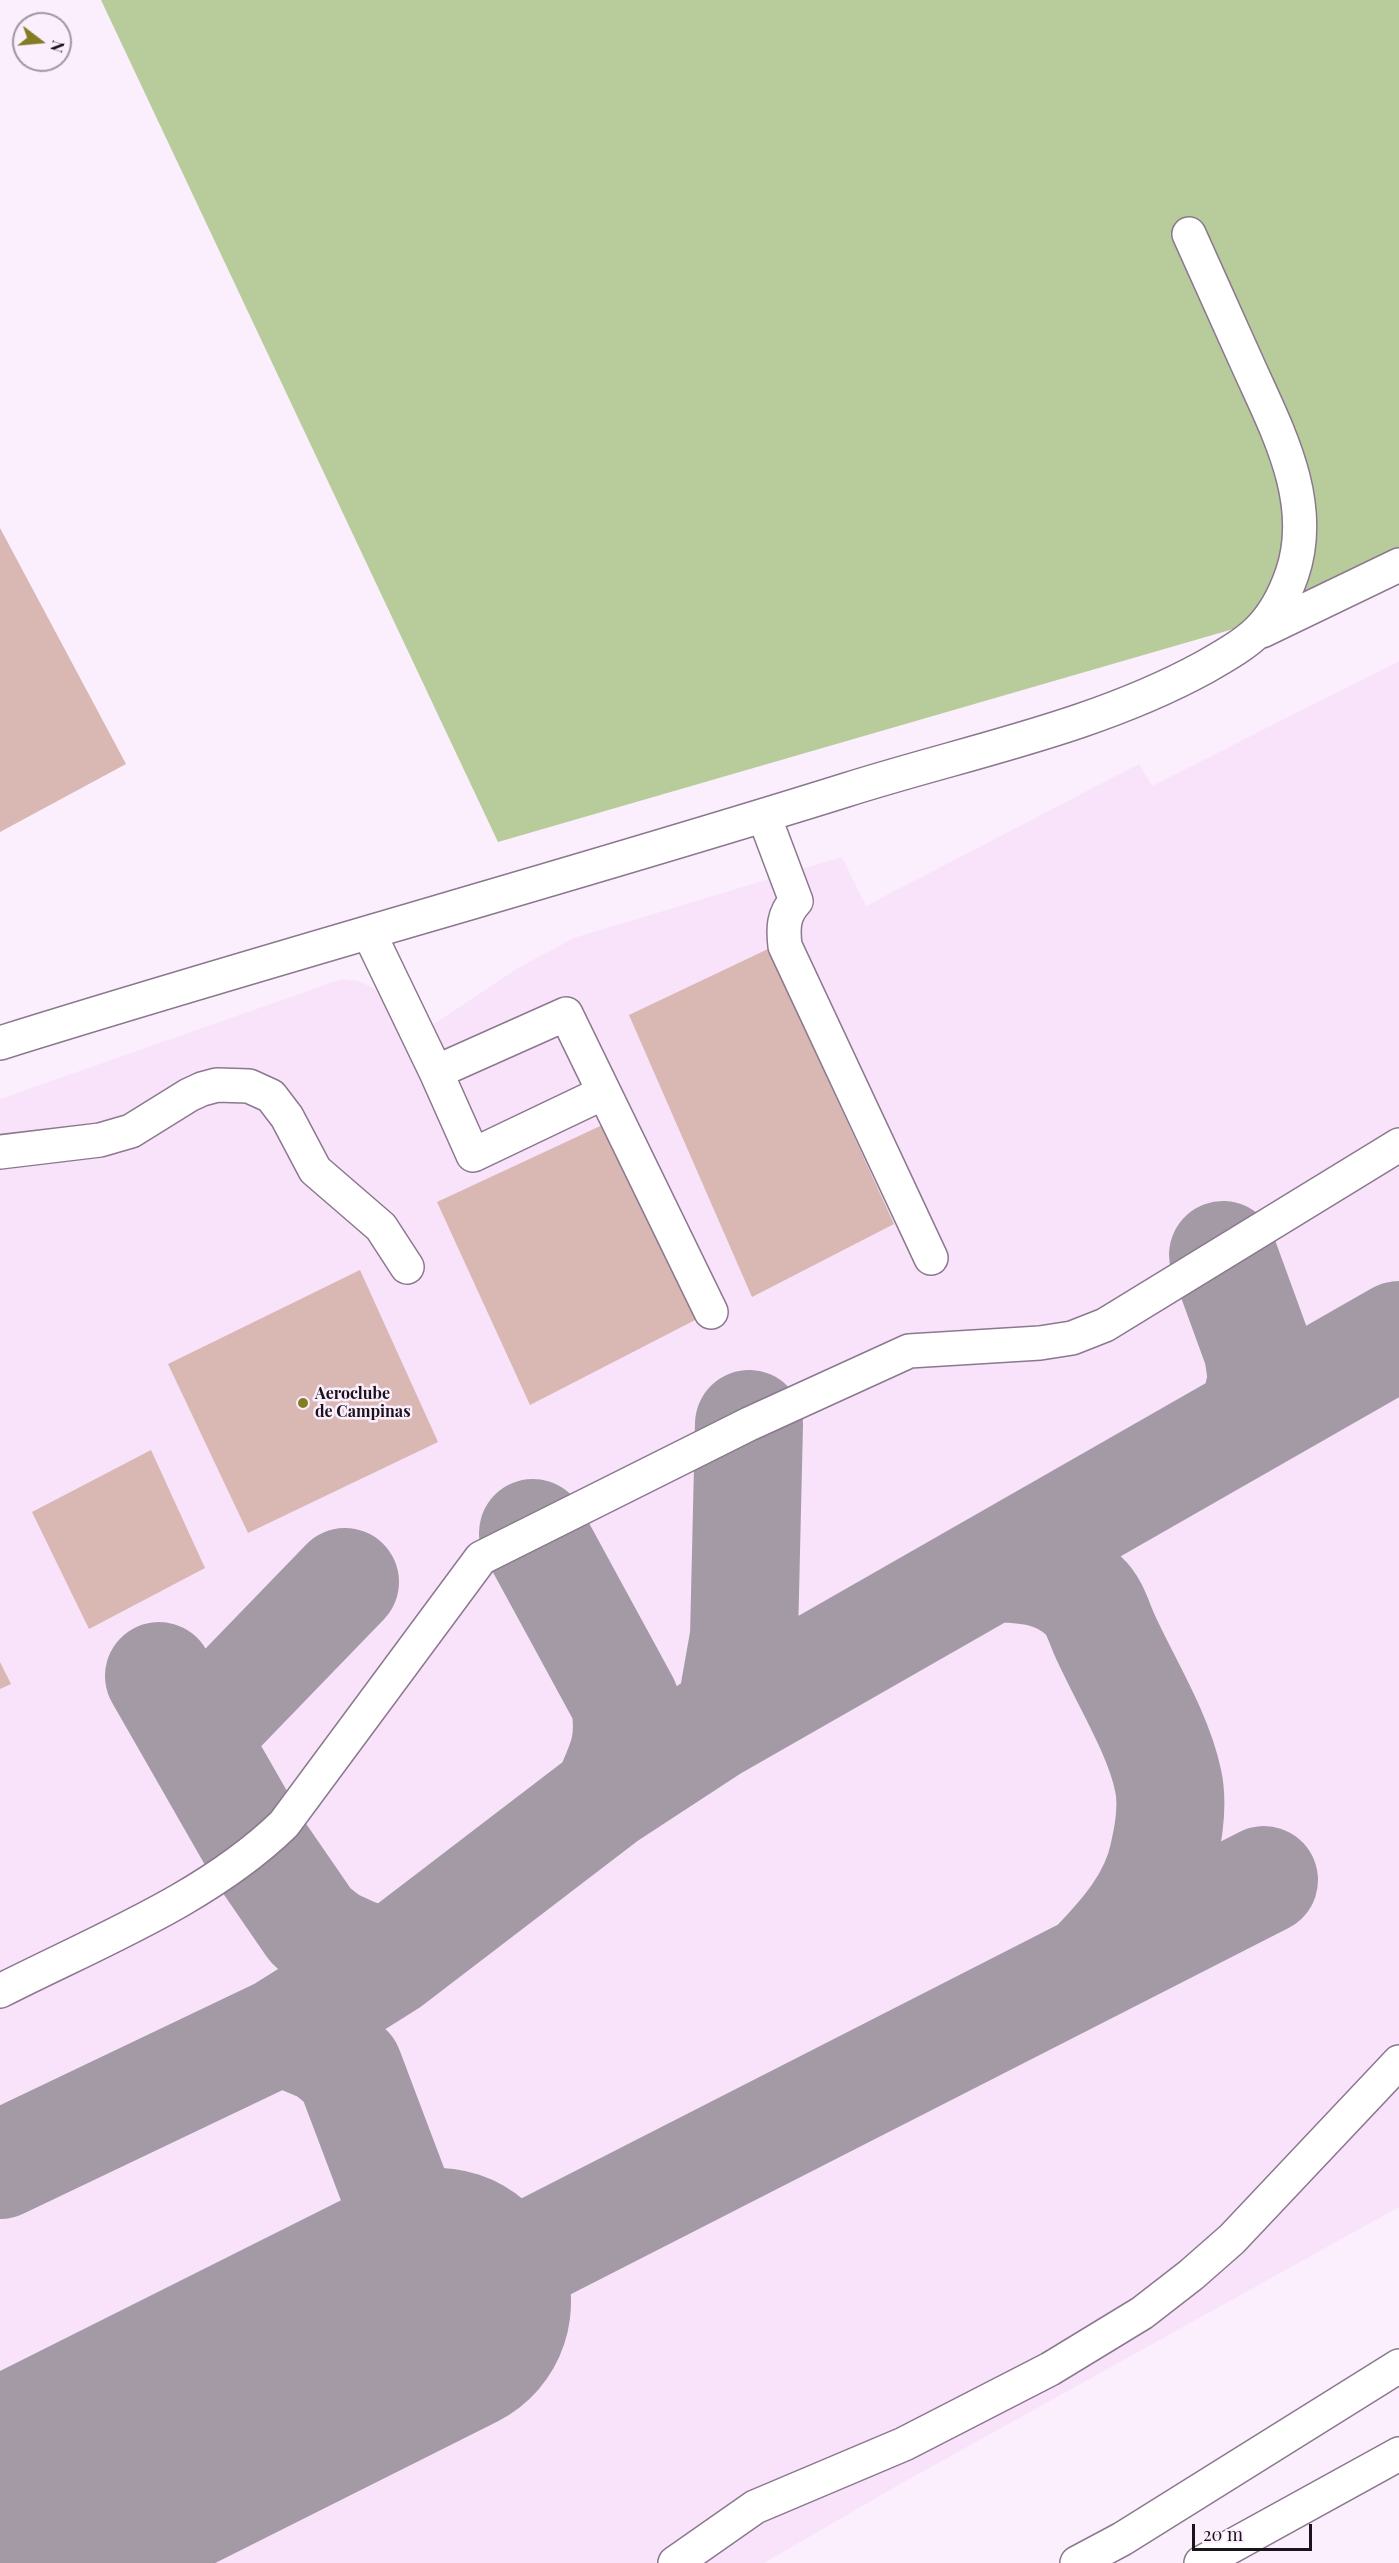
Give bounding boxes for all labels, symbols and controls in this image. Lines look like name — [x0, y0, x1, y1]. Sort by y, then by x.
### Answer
north arrow — [12, 12, 72, 72]
text: N — [46, 38, 70, 55]
place label: Aeroclube de Campinas — [315, 1384, 411, 1422]
marker: Aeroclube de Campinas — [296, 1396, 310, 1410]
scale bar — [1195, 2512, 1315, 2550]
text: 20 m — [1203, 2522, 1243, 2546]

